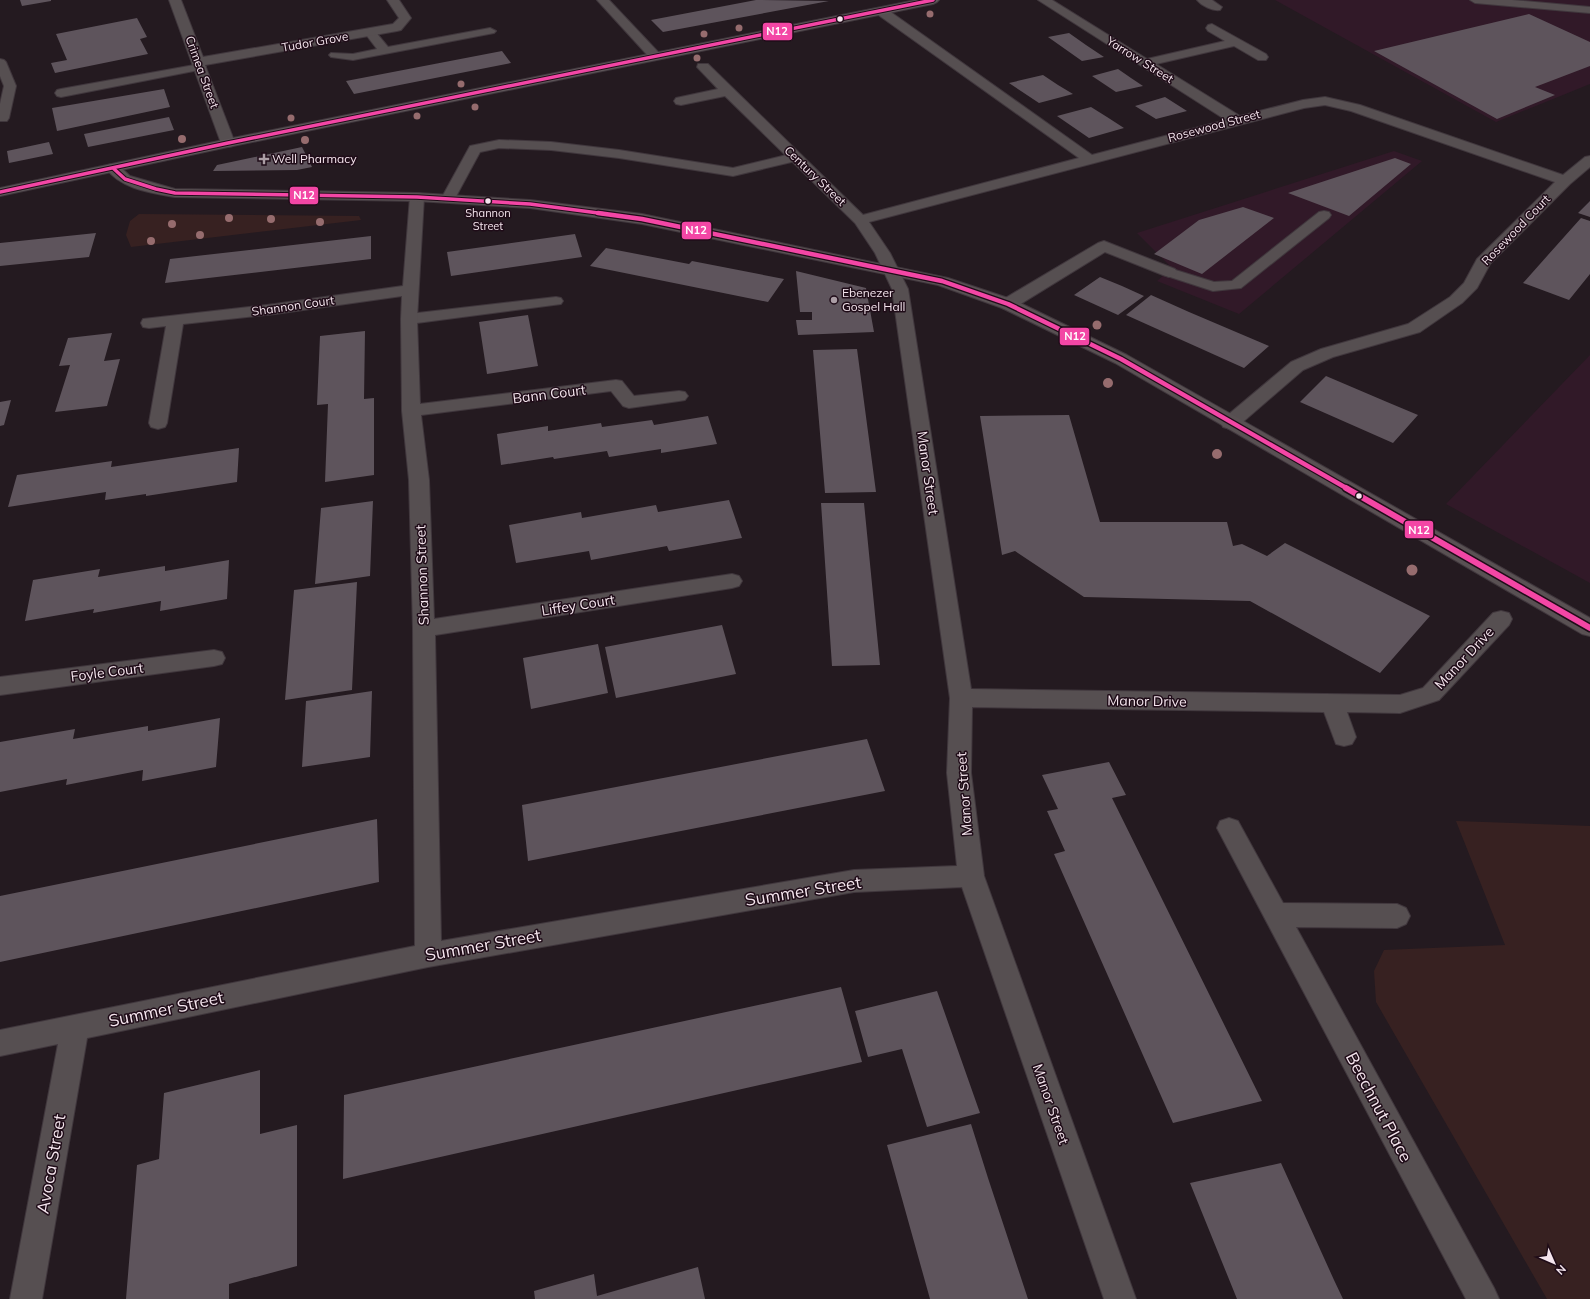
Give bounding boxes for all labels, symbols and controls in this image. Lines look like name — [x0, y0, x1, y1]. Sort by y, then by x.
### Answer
unlabelled marker — [835, 14, 845, 24]
line badge: N12 — [762, 22, 793, 41]
text: N12 — [766, 24, 788, 38]
street label: Tudor Grove — [280, 28, 349, 55]
street label: Yarrow Street — [1103, 33, 1176, 86]
street label: Crimea Street — [182, 34, 223, 110]
street label: Rosewood Street — [1166, 106, 1262, 145]
street label: Century Street — [781, 142, 849, 209]
place label: Well Pharmacy — [272, 151, 357, 166]
marker: Well Pharmacy — [259, 154, 269, 164]
line badge: N12 — [289, 186, 319, 205]
text: N12 — [293, 188, 315, 202]
street label: Rosewood Court — [1478, 191, 1553, 268]
marker: Shannon Street — [483, 196, 493, 206]
place label: Shannon Street — [465, 206, 511, 233]
line badge: N12 — [681, 221, 712, 240]
text: N12 — [685, 223, 707, 237]
place label: Ebenezer Gospel Hall — [842, 285, 905, 314]
street label: Shannon Court — [251, 292, 335, 319]
marker: Ebenezer Gospel Hall — [829, 295, 839, 305]
line badge: N12 — [1059, 327, 1090, 346]
text: N12 — [1064, 329, 1086, 343]
street label: Bann Court — [511, 381, 587, 407]
street label: Manor Street — [913, 430, 943, 516]
unlabelled marker — [1354, 491, 1364, 501]
line badge: N12 — [1404, 520, 1434, 539]
text: N12 — [1408, 523, 1430, 537]
street label: Shannon Street — [411, 524, 433, 625]
street label: Liffey Court — [540, 590, 616, 620]
street label: Manor Drive — [1430, 623, 1498, 693]
street label: Foyle Court — [70, 659, 144, 685]
street label: Manor Drive — [1107, 691, 1187, 711]
street label: Manor Street — [952, 751, 976, 837]
street label: Summer Street — [743, 871, 862, 910]
street label: Summer Street — [423, 924, 542, 965]
street label: Summer Street — [106, 986, 225, 1031]
street label: Beechnut Place — [1342, 1048, 1417, 1165]
street label: Manor Street — [1029, 1061, 1073, 1147]
street label: Avoca Street — [31, 1112, 70, 1215]
north arrow — [1534, 1243, 1574, 1283]
text: N — [1553, 1262, 1569, 1278]

